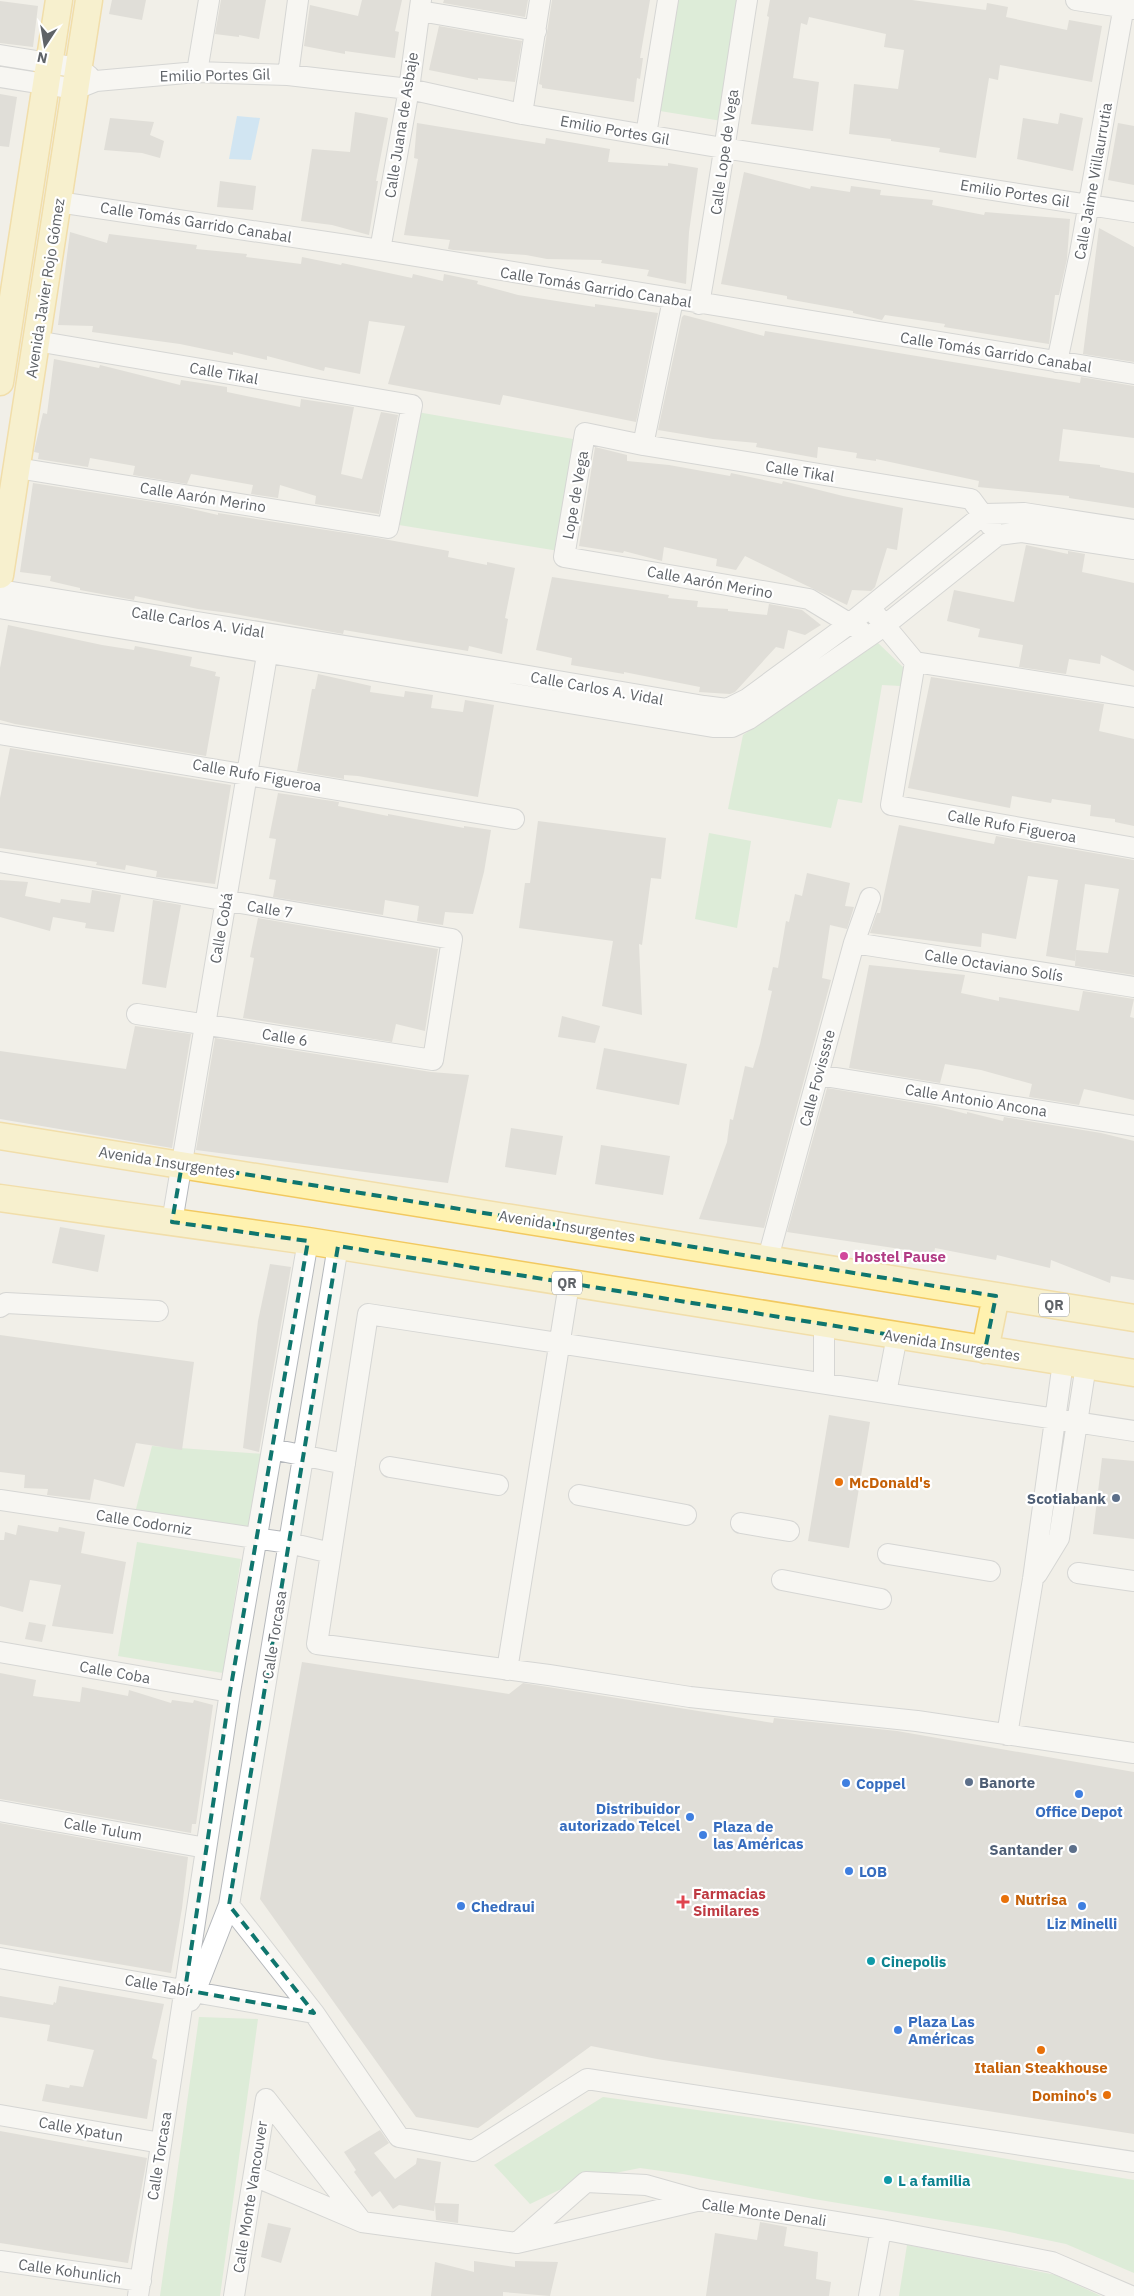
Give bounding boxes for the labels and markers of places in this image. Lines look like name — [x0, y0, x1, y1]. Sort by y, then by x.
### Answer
place label: Hostel Pause — [854, 1247, 946, 1266]
marker: Hostel Pause — [838, 1250, 850, 1262]
place label: McDonald's — [849, 1473, 931, 1492]
marker: McDonald's — [833, 1476, 845, 1488]
place label: Scotiabank — [1027, 1489, 1106, 1508]
marker: Scotiabank — [1110, 1492, 1122, 1504]
place label: Banorte — [979, 1773, 1035, 1792]
place label: Coppel — [856, 1774, 906, 1793]
marker: Banorte — [963, 1776, 975, 1788]
marker: Coppel — [840, 1777, 852, 1789]
marker: Office Depot — [1073, 1788, 1085, 1800]
place label: Distribuidor autorizado Telcel — [559, 1799, 680, 1835]
place label: Office Depot — [1035, 1802, 1123, 1821]
marker: Distribuidor autorizado Telcel — [684, 1811, 696, 1823]
place label: Plaza de las Américas — [713, 1817, 804, 1853]
marker: Plaza de las Américas — [697, 1829, 709, 1841]
place label: Santander — [989, 1840, 1063, 1859]
marker: Santander — [1067, 1843, 1079, 1855]
place label: LOB — [859, 1862, 887, 1881]
marker: LOB — [843, 1865, 855, 1877]
place label: Farmacias Similares — [693, 1884, 766, 1920]
place label: Nutrisa — [1015, 1890, 1067, 1909]
marker: Nutrisa — [999, 1893, 1011, 1905]
marker: Farmacias Similares — [677, 1896, 689, 1908]
place label: Chedraui — [471, 1897, 535, 1916]
marker: Chedraui — [455, 1900, 467, 1912]
marker: Liz Minelli — [1076, 1900, 1088, 1912]
place label: Liz Minelli — [1047, 1914, 1117, 1933]
place label: Cinepolis — [881, 1952, 947, 1971]
marker: Cinepolis — [865, 1955, 877, 1967]
place label: Plaza Las Américas — [908, 2012, 975, 2048]
marker: Plaza Las Américas — [892, 2024, 904, 2036]
marker: Italian Steakhouse — [1035, 2044, 1047, 2056]
place label: Italian Steakhouse — [974, 2058, 1108, 2077]
place label: Domino's — [1032, 2086, 1097, 2105]
marker: Domino's — [1101, 2089, 1113, 2101]
place label: L a familia — [898, 2171, 971, 2190]
marker: L a familia — [882, 2174, 894, 2186]

